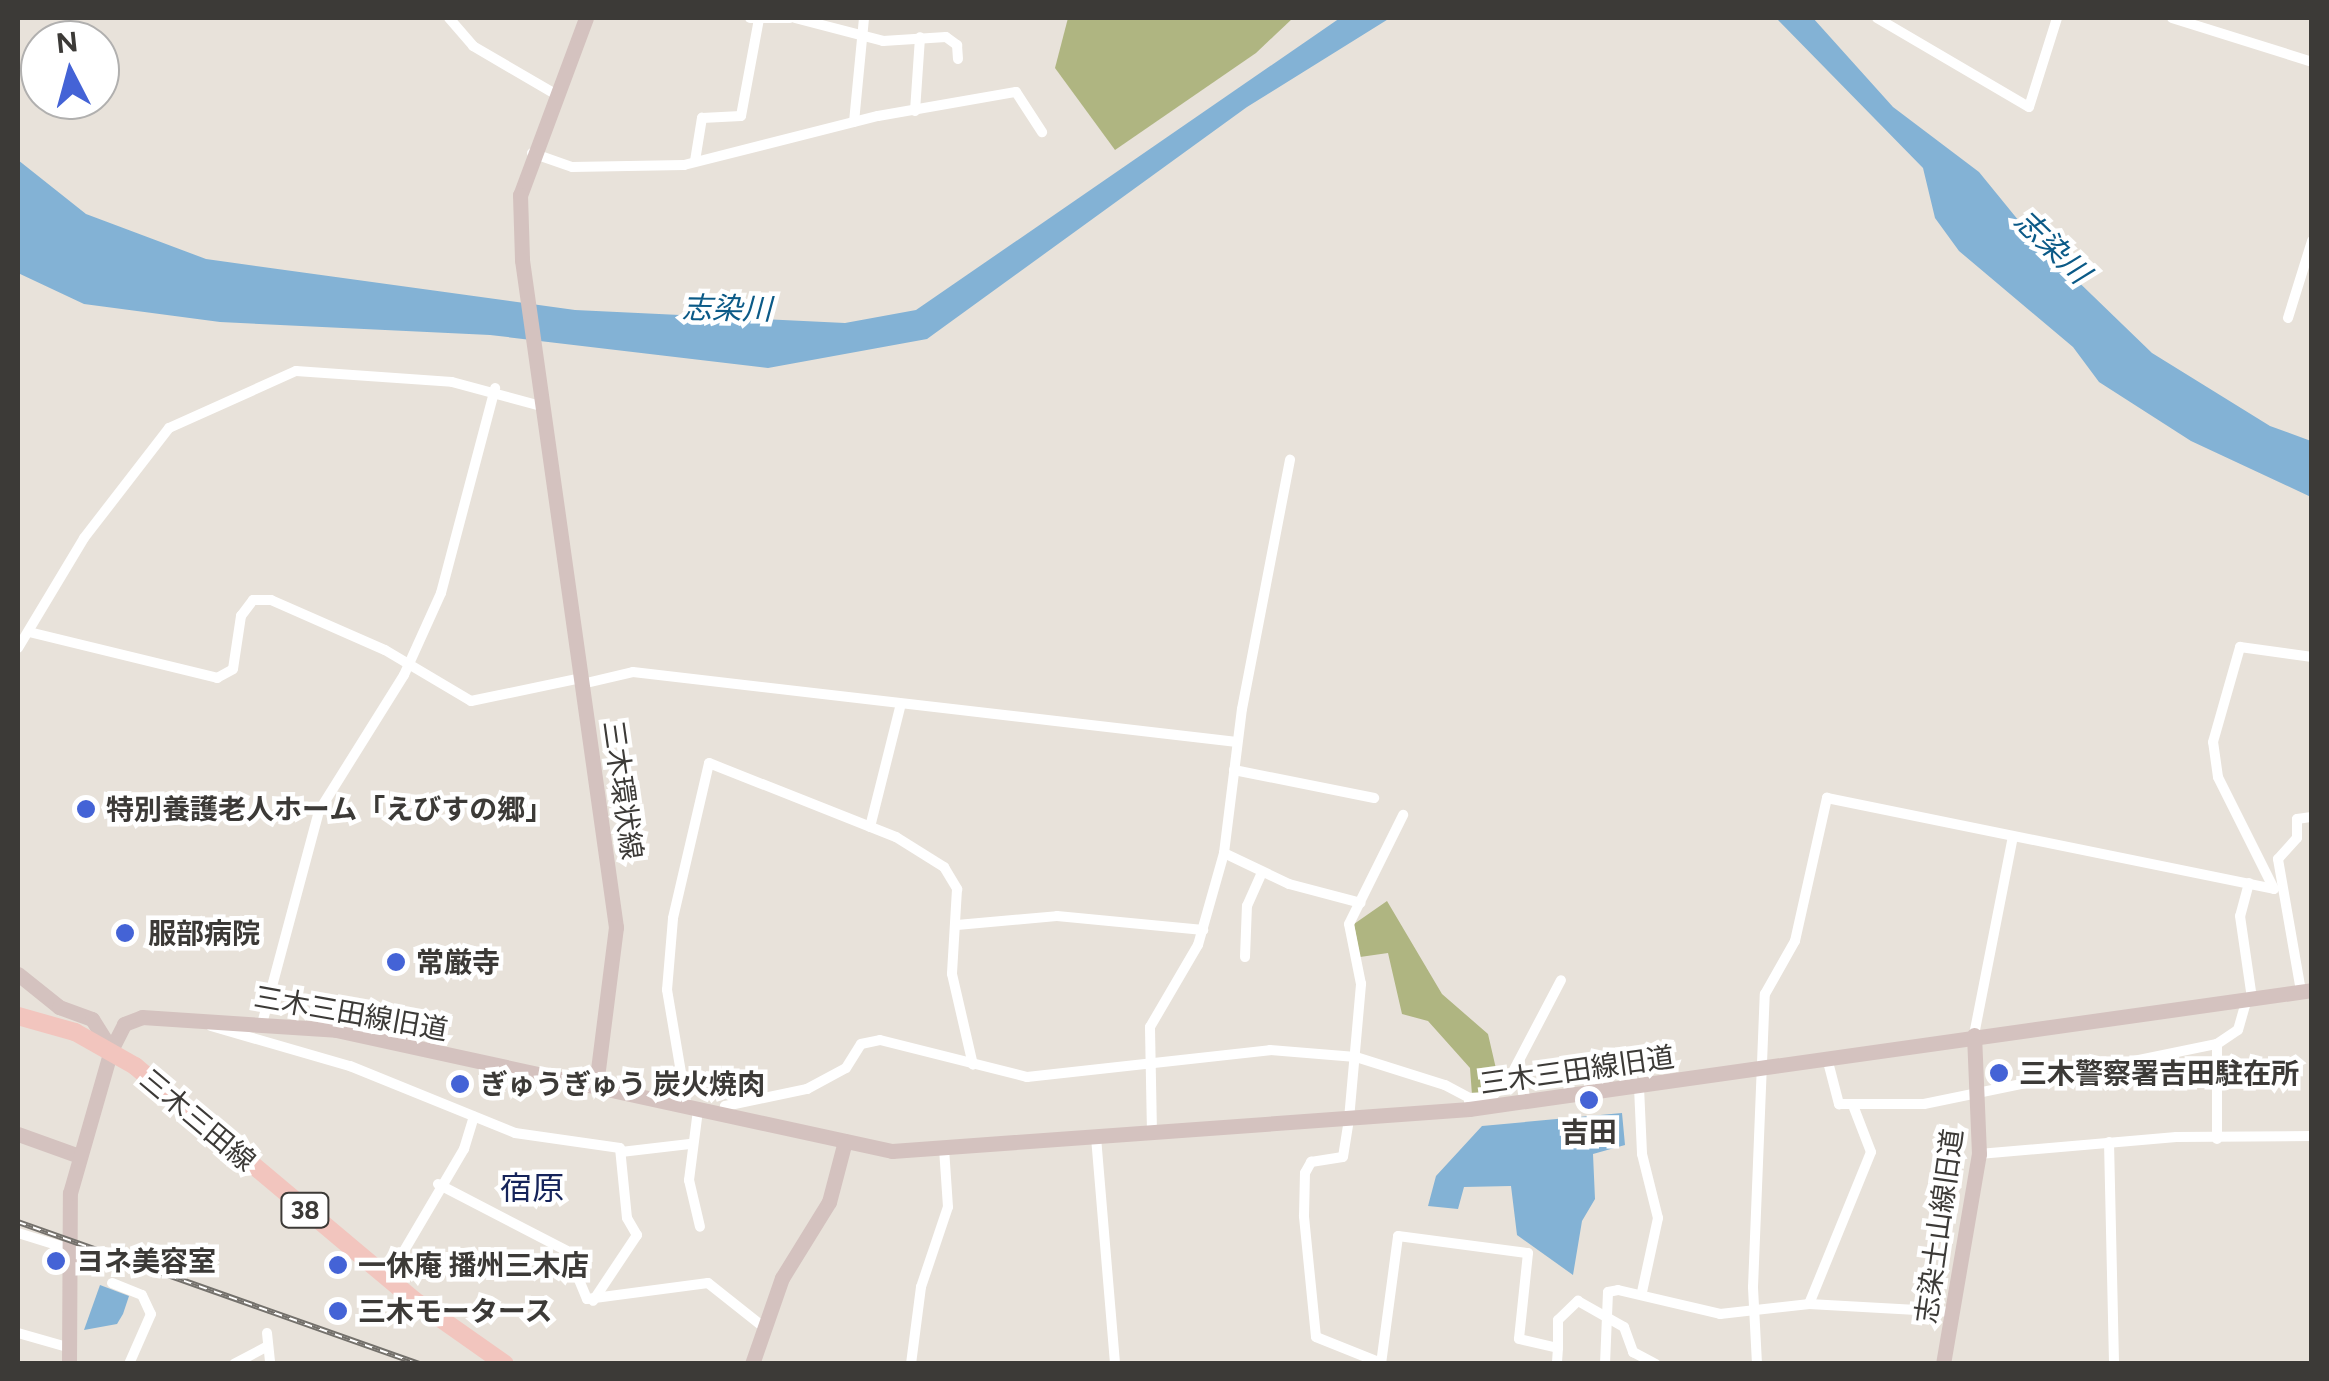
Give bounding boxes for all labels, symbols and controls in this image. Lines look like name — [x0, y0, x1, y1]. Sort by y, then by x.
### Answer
north arrow — [20, 20, 120, 120]
text: N — [55, 24, 80, 60]
water label: 志染川 — [2007, 203, 2097, 291]
water label: 志染川 — [682, 290, 772, 328]
street label: 三木環状線 — [597, 718, 649, 862]
place label: 特別養護老人ホーム「えびすの郷」 — [106, 792, 554, 826]
marker: 特別養護老人ホーム「えびすの郷」 — [75, 798, 97, 820]
place label: 服部病院 — [148, 916, 260, 950]
marker: 服部病院 — [112, 920, 138, 946]
place label: 常厳寺 — [416, 945, 500, 979]
marker: 常厳寺 — [385, 951, 407, 973]
street label: 三木三田線旧道 — [252, 979, 450, 1047]
street label: 三木三田線旧道 — [1478, 1040, 1676, 1100]
place label: 三木警察署吉田駐在所 — [2019, 1056, 2299, 1090]
street label: 三木三田線 — [134, 1062, 262, 1178]
marker: 三木警察署吉田駐在所 — [1988, 1062, 2010, 1084]
place label: ぎゅうぎゅう 炭火焼肉 — [480, 1067, 767, 1101]
marker: ぎゅうぎゅう 炭火焼肉 — [449, 1073, 471, 1095]
marker: 吉田 — [1578, 1089, 1600, 1111]
place label: 吉田 — [1561, 1115, 1617, 1149]
street label: 志染土山線旧道 — [1909, 1127, 1969, 1325]
district label: 宿原 — [500, 1169, 564, 1207]
road number: 38 — [280, 1190, 330, 1230]
place label: ヨネ美容室 — [76, 1244, 216, 1278]
place label: 一休庵 播州三木店 — [358, 1248, 589, 1282]
marker: ヨネ美容室 — [45, 1250, 67, 1272]
marker: 一休庵 播州三木店 — [327, 1254, 349, 1276]
place label: 三木モータース — [358, 1294, 554, 1328]
marker: 三木モータース — [327, 1300, 349, 1322]

